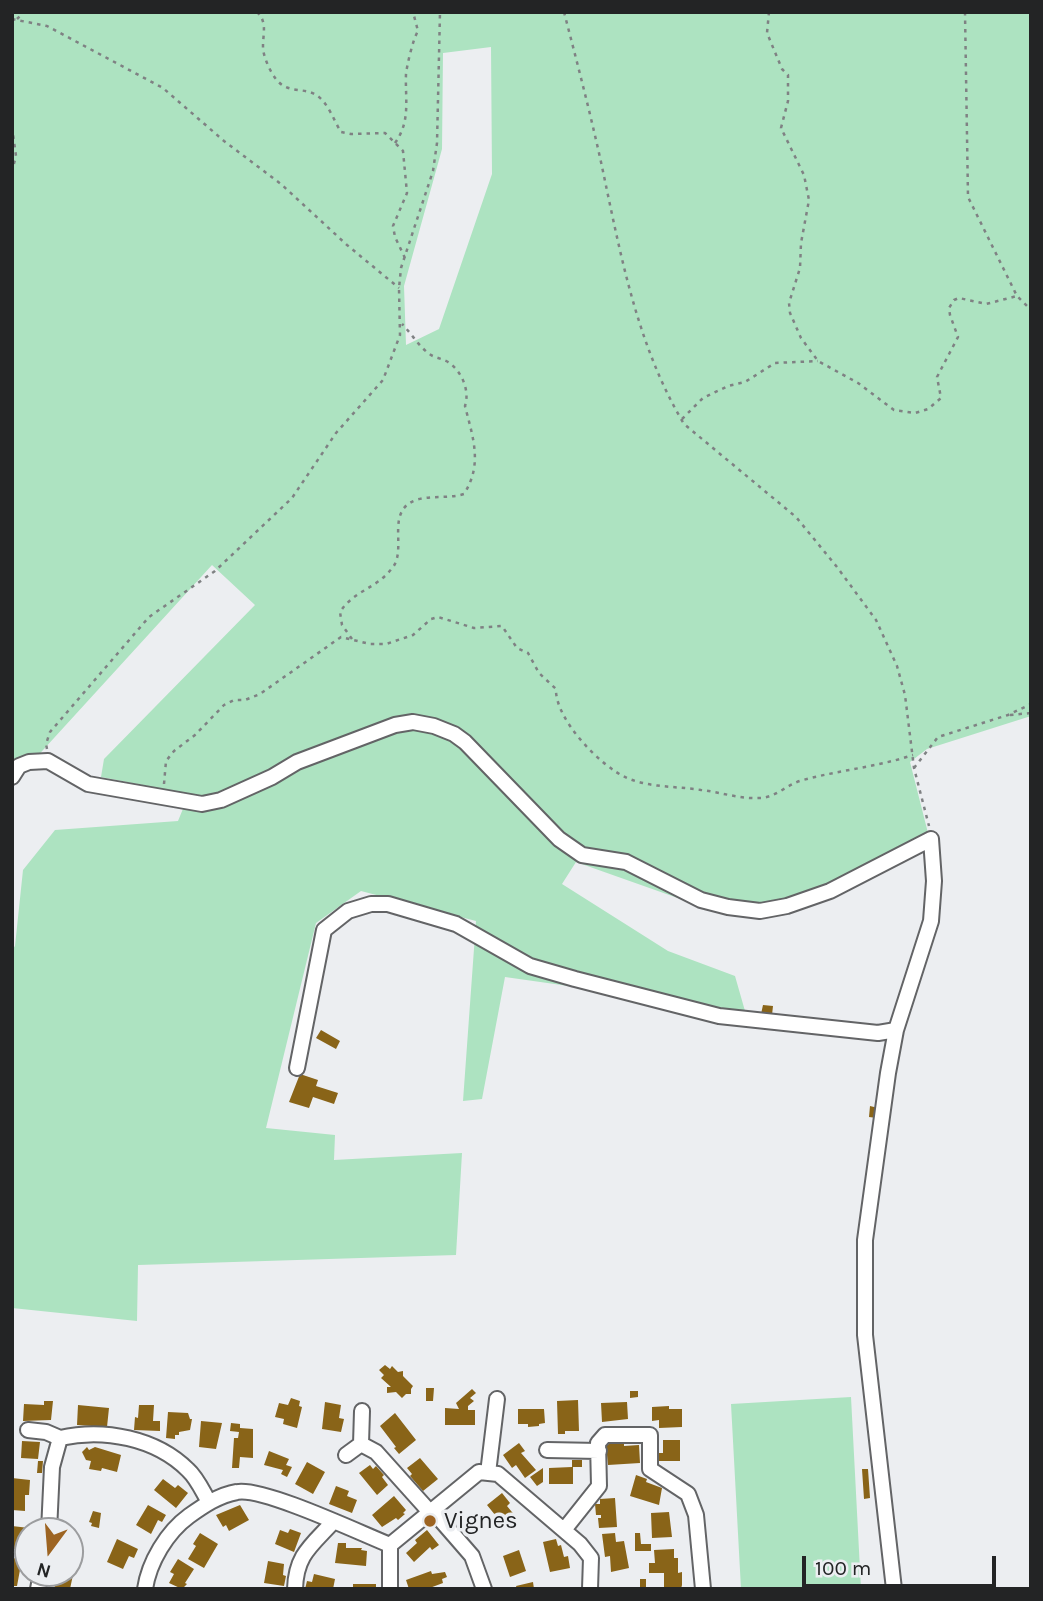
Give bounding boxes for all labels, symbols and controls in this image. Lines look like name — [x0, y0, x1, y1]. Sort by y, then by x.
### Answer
place label: Vignes — [444, 1507, 518, 1535]
marker: Vignes — [422, 1513, 438, 1529]
north arrow — [14, 1517, 84, 1587]
scale bar — [805, 1542, 999, 1586]
text: 100 m — [815, 1556, 872, 1580]
text: N — [34, 1558, 53, 1583]

